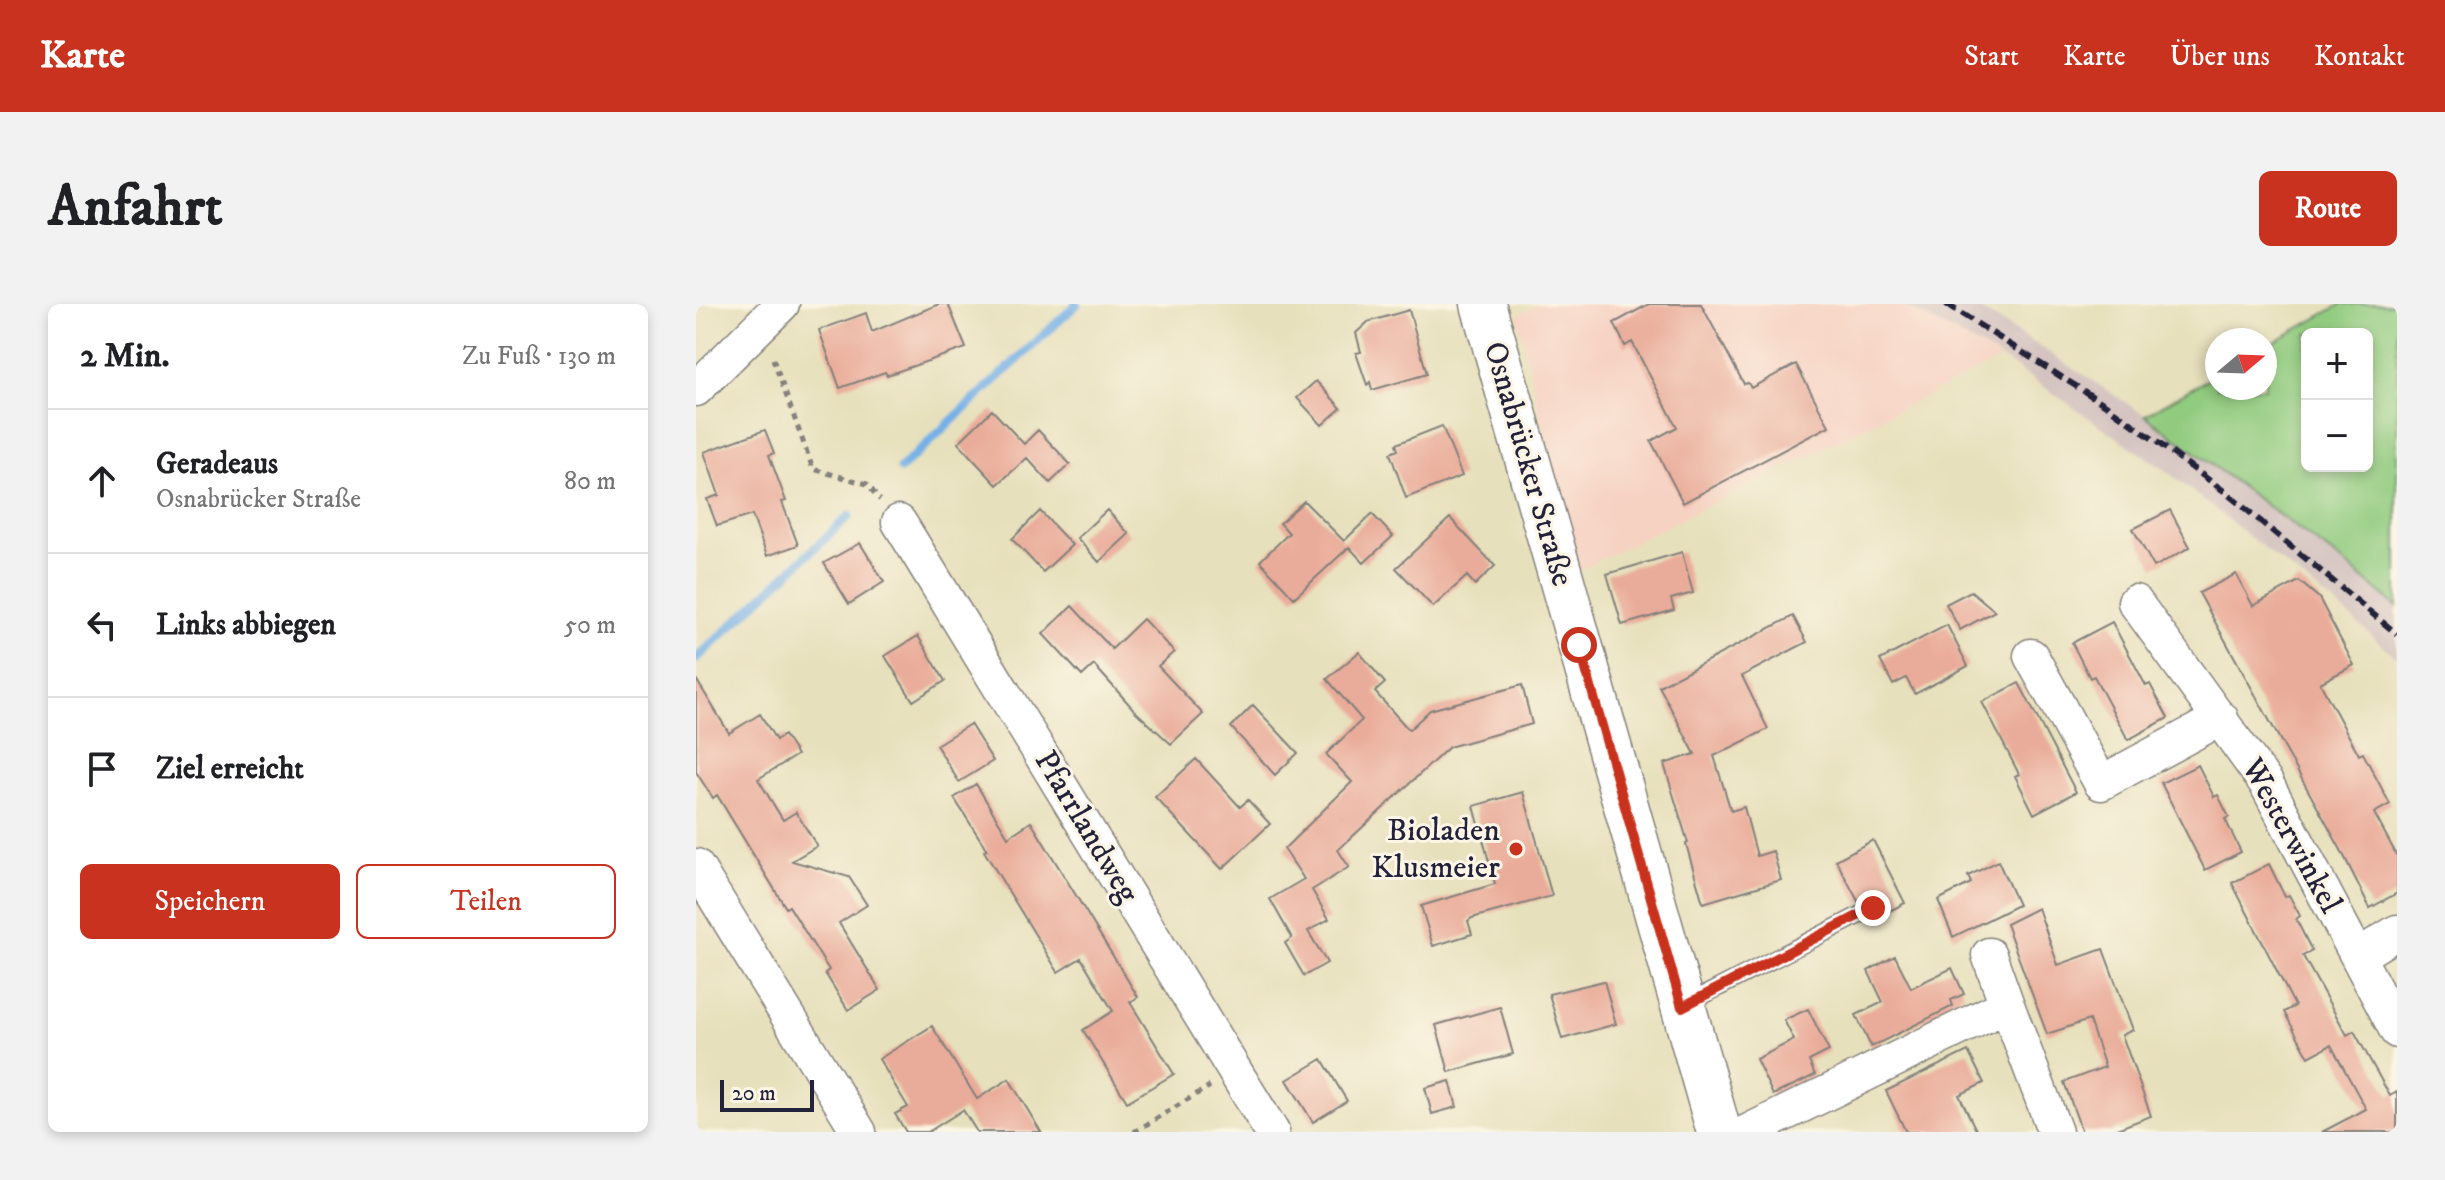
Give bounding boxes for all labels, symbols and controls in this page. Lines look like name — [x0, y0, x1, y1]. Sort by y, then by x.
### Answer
text: Karte — [40, 32, 125, 80]
text: Start — [1964, 39, 2019, 74]
text: Karte — [2063, 39, 2126, 74]
text: Über uns — [2170, 39, 2270, 74]
text: Kontakt — [2314, 39, 2405, 74]
button: Route — [2259, 171, 2397, 246]
text: Anfahrt — [48, 173, 223, 243]
north arrow — [2205, 328, 2277, 400]
map controls — [2301, 328, 2373, 472]
button: + — [2301, 328, 2373, 400]
text: 2 Min. — [80, 335, 170, 377]
street label: Osnabrücker Straße — [1474, 337, 1582, 591]
text: Zu Fuß · 130 m — [462, 340, 616, 373]
button: − — [2301, 400, 2373, 472]
text: Geradeaus — [156, 446, 278, 483]
icon: ahead — [80, 459, 124, 503]
text: 80 m — [564, 465, 616, 498]
text: Osnabrücker Straße — [156, 483, 361, 516]
icon: left — [80, 603, 124, 647]
text: Links abbiegen — [156, 607, 336, 644]
text: 50 m — [564, 609, 616, 642]
route start — [1561, 627, 1597, 663]
street label: Pfarrlandweg — [1025, 743, 1147, 911]
icon: arrive — [80, 747, 124, 791]
text: Ziel erreicht — [156, 751, 304, 788]
street label: Westerwinkel — [2232, 751, 2350, 921]
place label: Bioladen Klusmeier — [1371, 811, 1500, 888]
marker: Bioladen Klusmeier — [1507, 840, 1525, 858]
button: Speichern — [80, 864, 340, 939]
button: Teilen — [356, 864, 616, 939]
route end — [1855, 890, 1891, 926]
scale bar — [720, 1076, 814, 1112]
text: 20 m — [732, 1080, 776, 1107]

